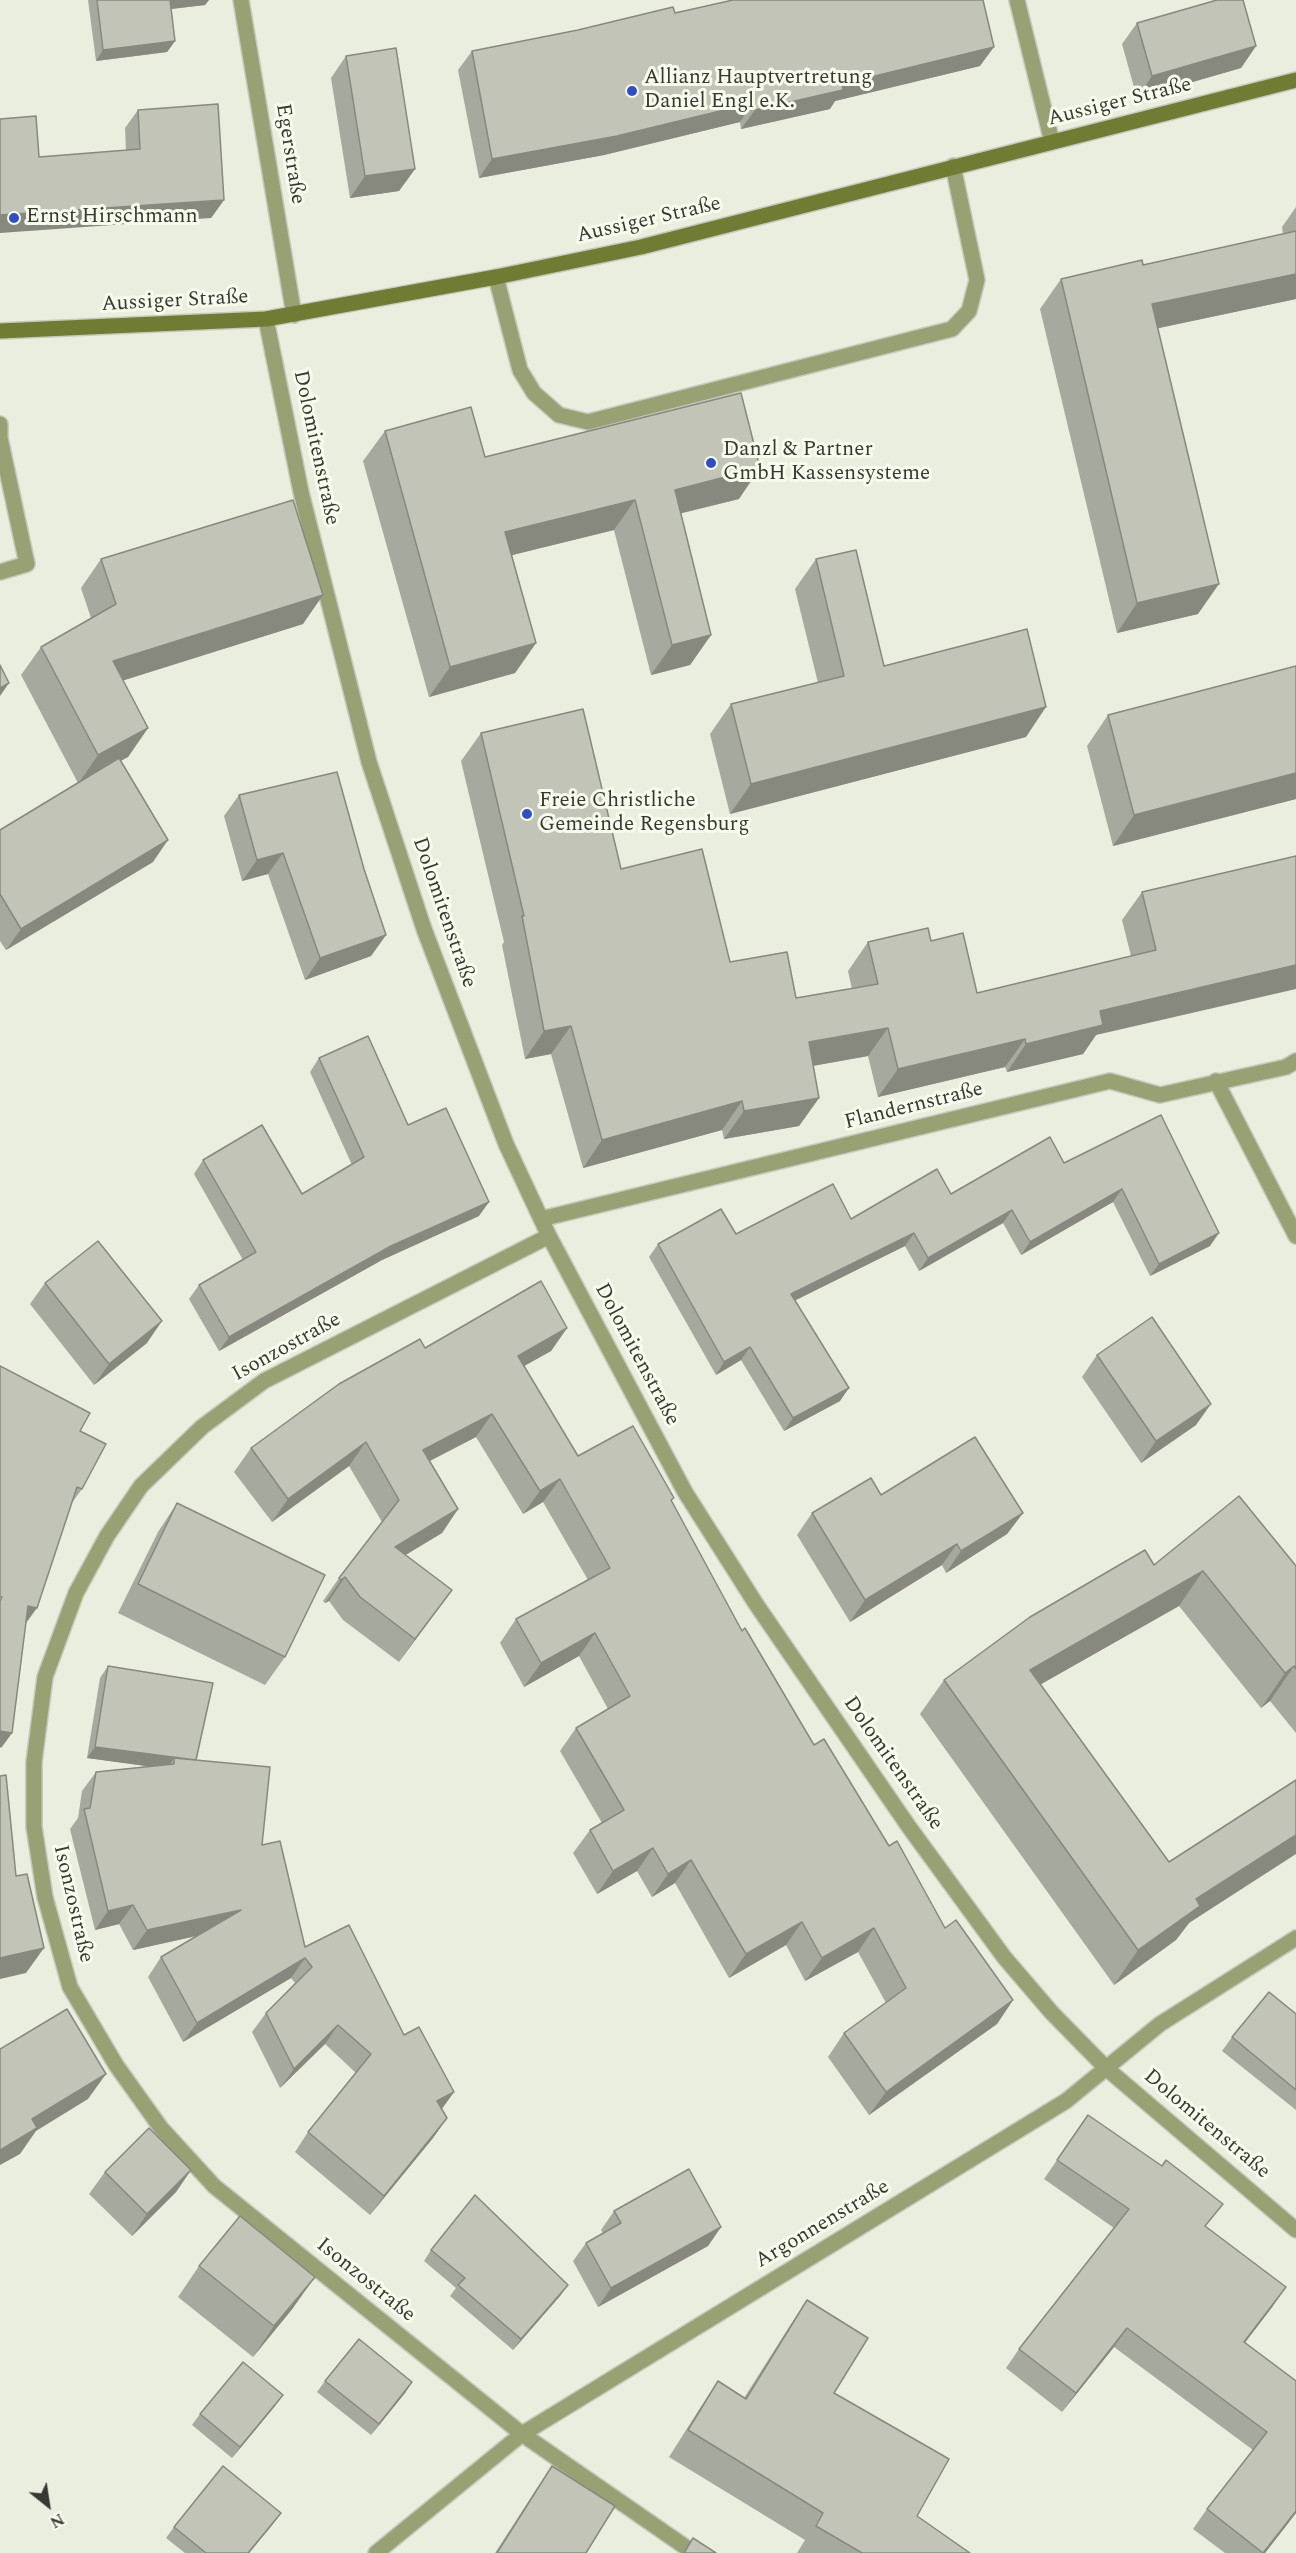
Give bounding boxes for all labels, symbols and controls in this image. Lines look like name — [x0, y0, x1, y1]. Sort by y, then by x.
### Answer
place label: Allianz Hauptvertretung Daniel Engl e.K. — [644, 66, 872, 116]
street label: Aussiger Straße — [1046, 73, 1194, 133]
marker: Allianz Hauptvertretung Daniel Engl e.K. — [625, 84, 639, 98]
street label: Egerstraße — [269, 102, 309, 206]
street label: Aussiger Straße — [574, 192, 724, 250]
place label: Ernst Hirschmann — [26, 205, 198, 231]
marker: Ernst Hirschmann — [7, 211, 21, 225]
street label: Aussiger Straße — [101, 286, 249, 318]
street label: Dolomitenstraße — [286, 368, 344, 528]
place label: Danzl & Partner GmbH Kassensysteme — [723, 438, 930, 488]
marker: Danzl & Partner GmbH Kassensysteme — [704, 456, 718, 470]
place label: Freie Christliche Gemeinde Regensburg — [539, 789, 749, 839]
marker: Freie Christliche Gemeinde Regensburg — [520, 807, 534, 821]
street label: Dolomitenstraße — [405, 834, 481, 992]
street label: Flandernstraße — [842, 1078, 986, 1136]
street label: Dolomitenstraße — [588, 1279, 684, 1431]
street label: Isonzostraße — [228, 1308, 346, 1388]
street label: Dolomitenstraße — [836, 1692, 948, 1836]
street label: Isonzostraße — [46, 1843, 98, 1965]
street label: Dolomitenstraße — [1138, 2065, 1274, 2185]
street label: Argonnenstraße — [752, 2175, 894, 2275]
street label: Isonzostraße — [310, 2233, 420, 2329]
north arrow — [18, 2475, 78, 2535]
text: N — [45, 2507, 69, 2534]

